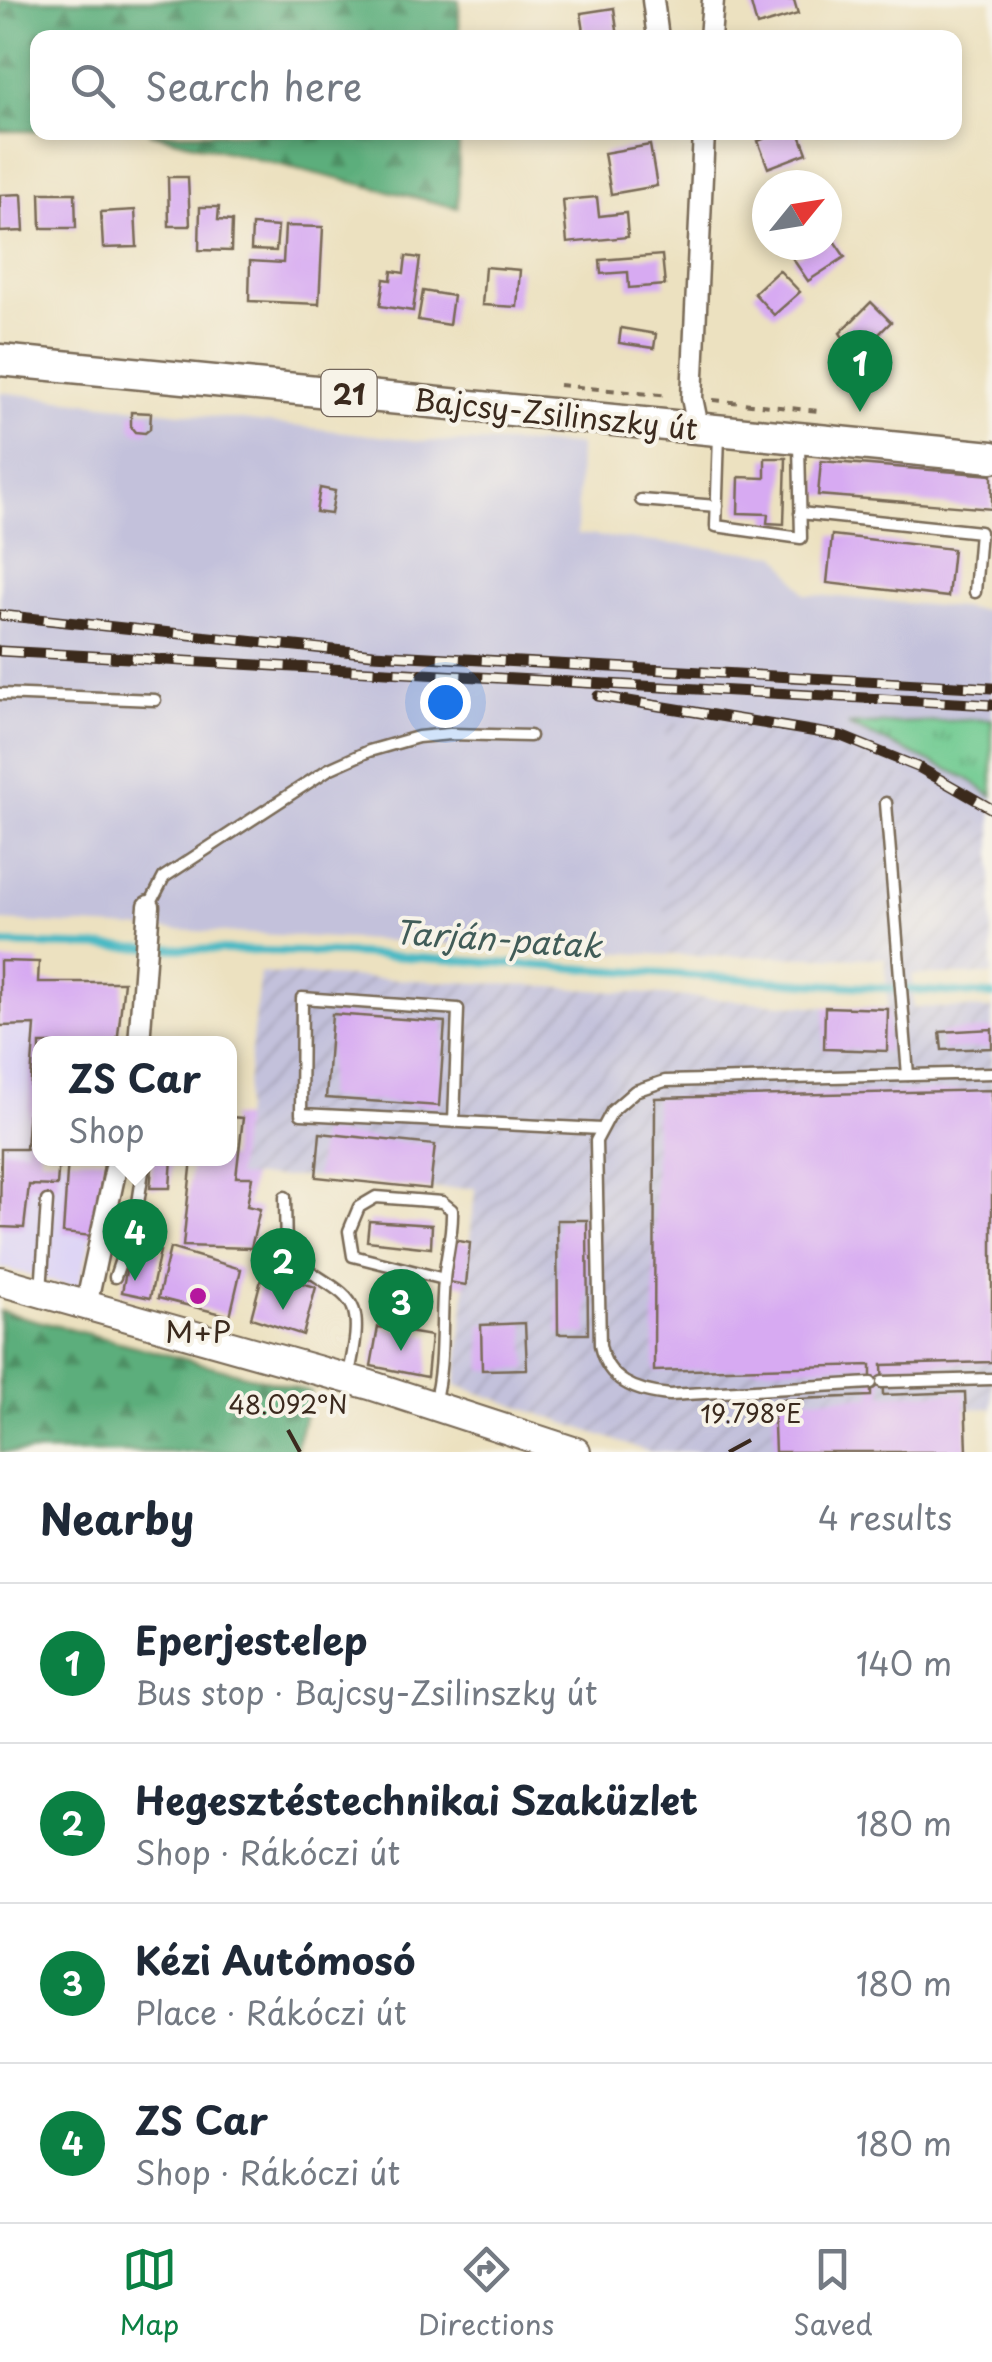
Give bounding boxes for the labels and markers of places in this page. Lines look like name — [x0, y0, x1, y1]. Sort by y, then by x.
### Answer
pin: 1 — [828, 330, 892, 412]
pin: 4 — [102, 1198, 168, 1281]
pin: 2 — [250, 1228, 316, 1310]
pin: 3 — [368, 1268, 434, 1351]
marker: M+P — [187, 1285, 209, 1307]
place label: M+P — [165, 1308, 231, 1353]

